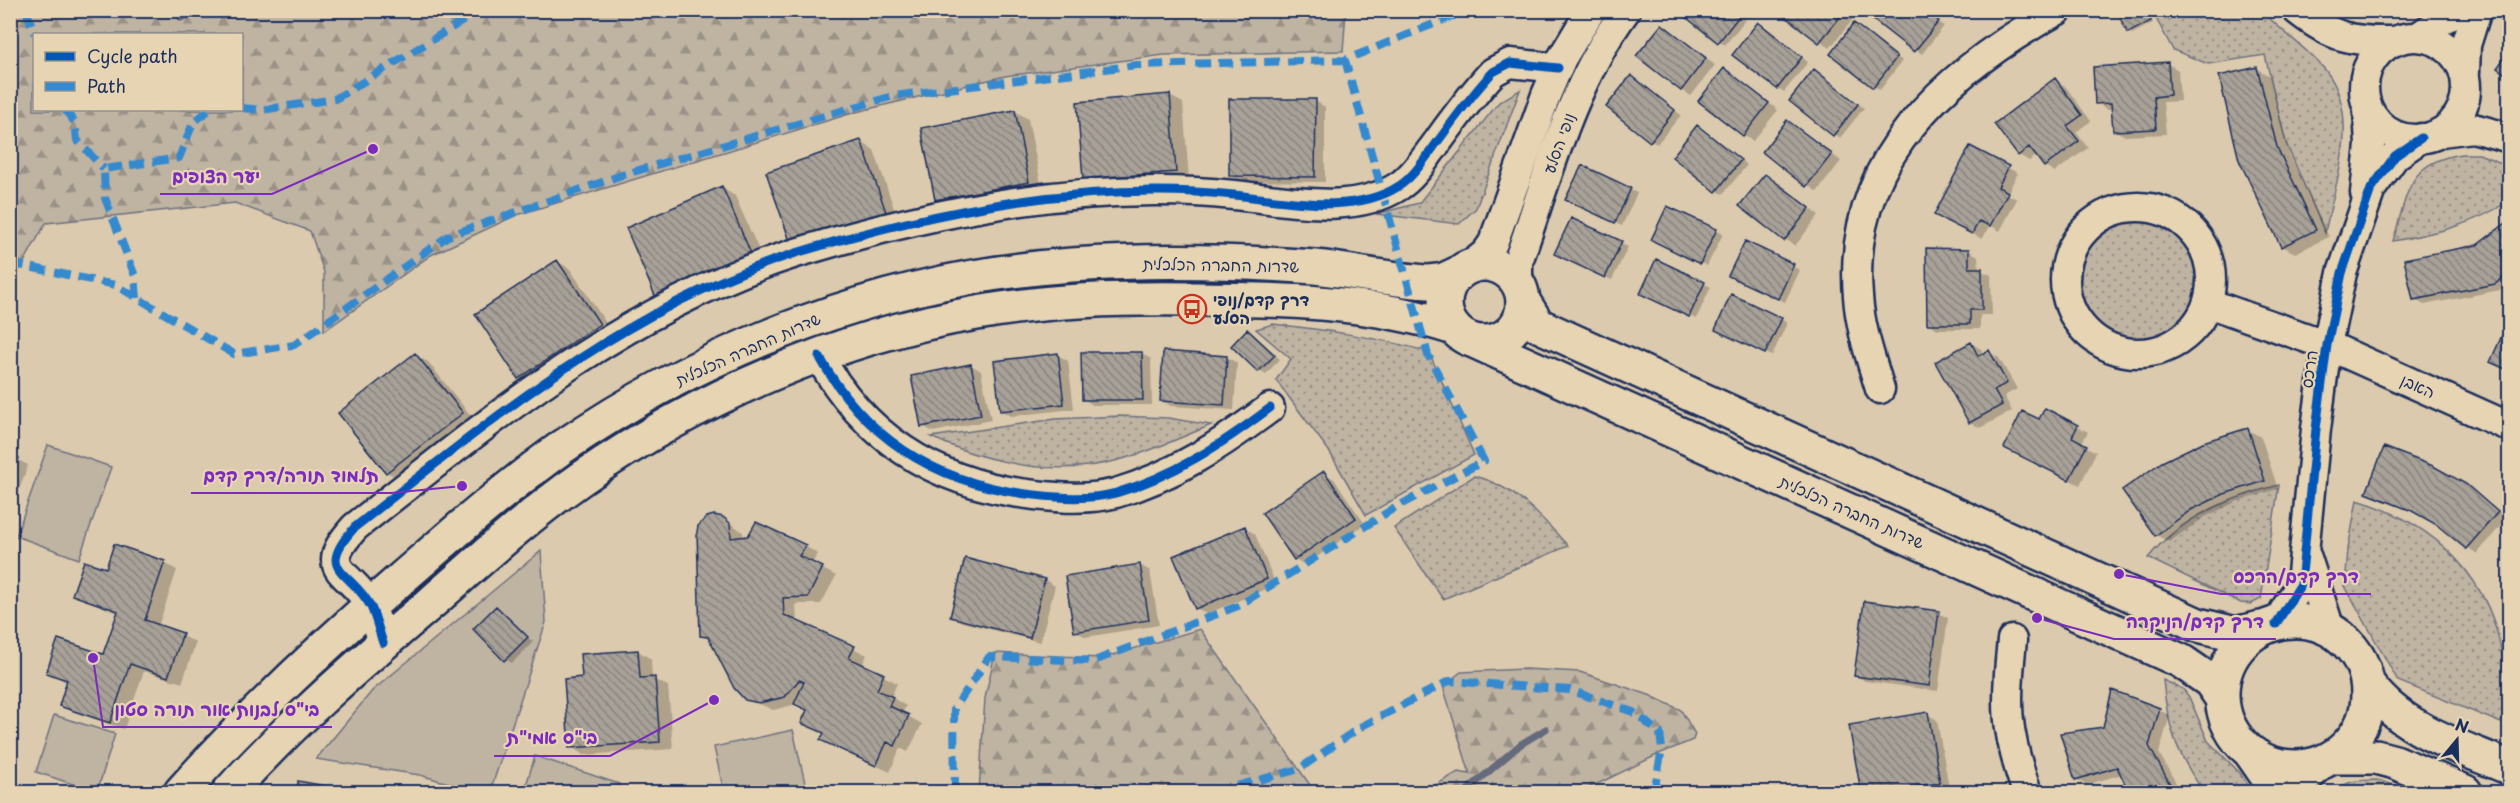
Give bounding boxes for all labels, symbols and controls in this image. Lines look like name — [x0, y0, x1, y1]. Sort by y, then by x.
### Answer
legend — [33, 33, 243, 111]
text: Cycle path — [87, 42, 178, 69]
text: Path — [87, 72, 126, 99]
street label: נופי הסלע — [1536, 109, 1580, 176]
callout: יער הצופים — [160, 158, 272, 194]
text: יער הצופים — [172, 162, 260, 189]
street label: שדרות החברה הכלכלית — [1142, 251, 1300, 277]
place label: דרך קדם/נופי הסלע — [1213, 287, 1310, 329]
bus stop icon: דרך קדם/נופי הסלע — [1176, 293, 1208, 325]
street label: שדרות החברה הכלכלית — [670, 305, 824, 391]
street label: הרכס — [2293, 348, 2323, 390]
street label: האבן — [2397, 367, 2439, 403]
callout: תלמוד תורה/דרך קדם — [191, 457, 391, 493]
text: תלמוד תורה/דרך קדם — [203, 461, 379, 488]
street label: שדרות החברה הכלכלית — [1775, 468, 1929, 554]
callout: דרך קדם/הרכס — [2221, 558, 2371, 594]
text: דרך קדם/הרכס — [2233, 562, 2359, 589]
callout: דרך קדם/הניקרה — [2114, 603, 2276, 639]
text: דרך קדם/הניקרה — [2126, 607, 2264, 634]
callout: בי"ס לבנות אור תורה סטון — [103, 691, 332, 727]
text: בי"ס לבנות אור תורה סטון — [114, 695, 320, 722]
north arrow — [2427, 710, 2487, 770]
text: N — [2452, 711, 2472, 738]
callout: בי"ס אמי"ת — [494, 720, 610, 756]
text: בי"ס אמי"ת — [504, 723, 598, 750]

